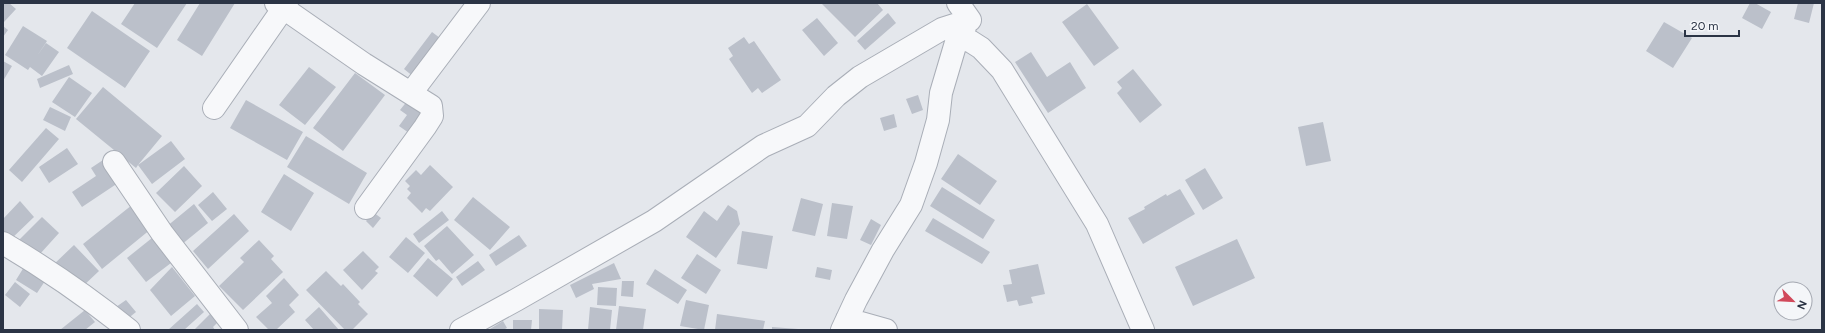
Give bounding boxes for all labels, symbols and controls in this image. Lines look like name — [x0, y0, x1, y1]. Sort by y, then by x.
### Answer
scale bar — [1685, 12, 1739, 38]
text: 20 m — [1691, 19, 1719, 33]
north arrow — [1773, 281, 1813, 321]
text: N — [1794, 298, 1809, 311]

